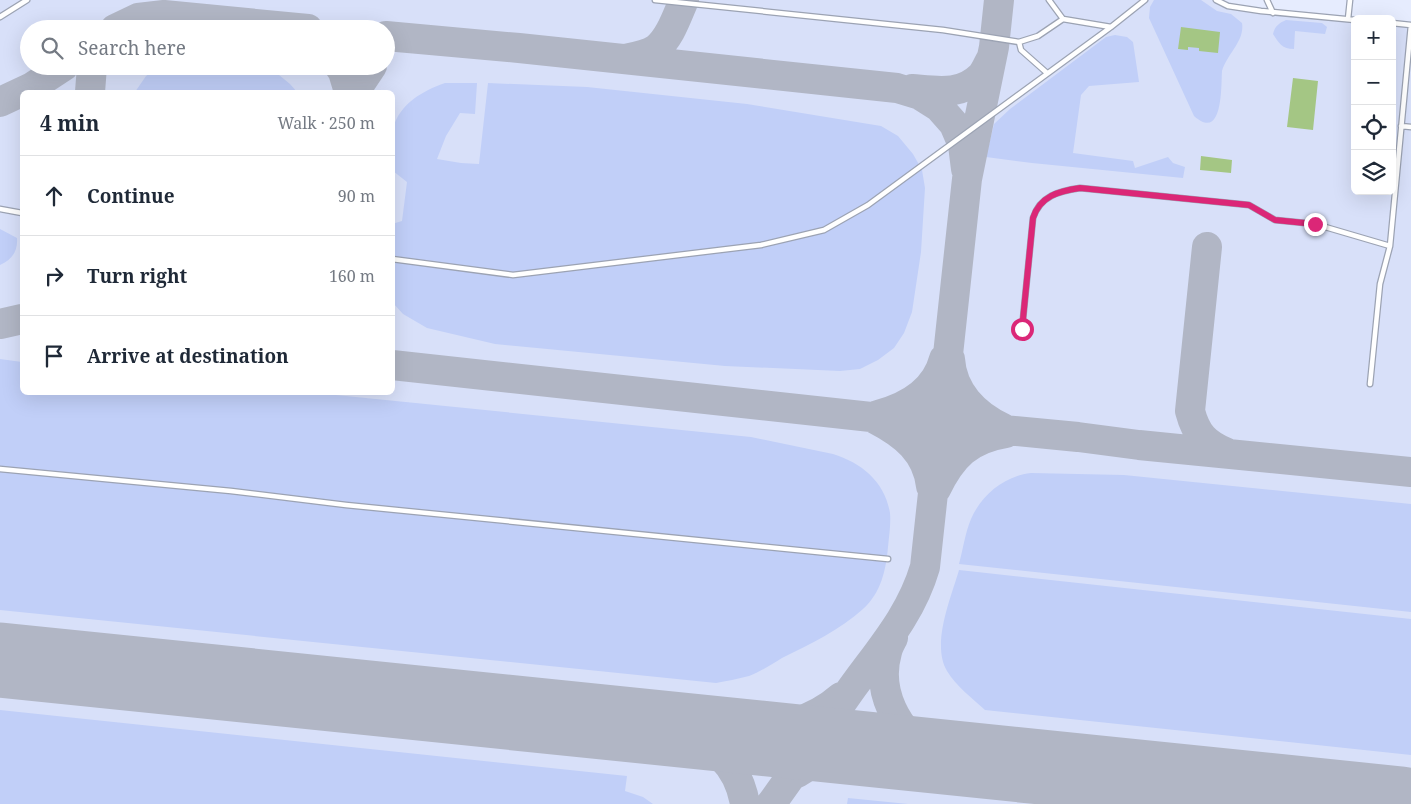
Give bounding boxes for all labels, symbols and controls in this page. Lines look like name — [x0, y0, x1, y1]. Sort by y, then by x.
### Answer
map controls — [1351, 15, 1396, 195]
button: + — [1351, 15, 1396, 60]
search box — [20, 20, 395, 75]
icon: search — [38, 34, 66, 62]
text: Search here — [78, 35, 186, 61]
button: − — [1351, 60, 1396, 105]
button: locate — [1351, 105, 1396, 150]
text: 4 min — [40, 109, 99, 137]
text: Walk · 250 m — [278, 112, 375, 134]
button: layers — [1351, 150, 1396, 195]
icon: ahead — [40, 182, 68, 210]
text: Continue — [87, 183, 175, 209]
text: 90 m — [338, 185, 375, 207]
route end — [1304, 213, 1327, 236]
icon: right — [40, 262, 68, 290]
text: Turn right — [87, 263, 187, 289]
text: 160 m — [329, 265, 375, 287]
route start — [1011, 318, 1034, 341]
icon: arrive — [40, 342, 68, 370]
text: Arrive at destination — [87, 343, 289, 369]

